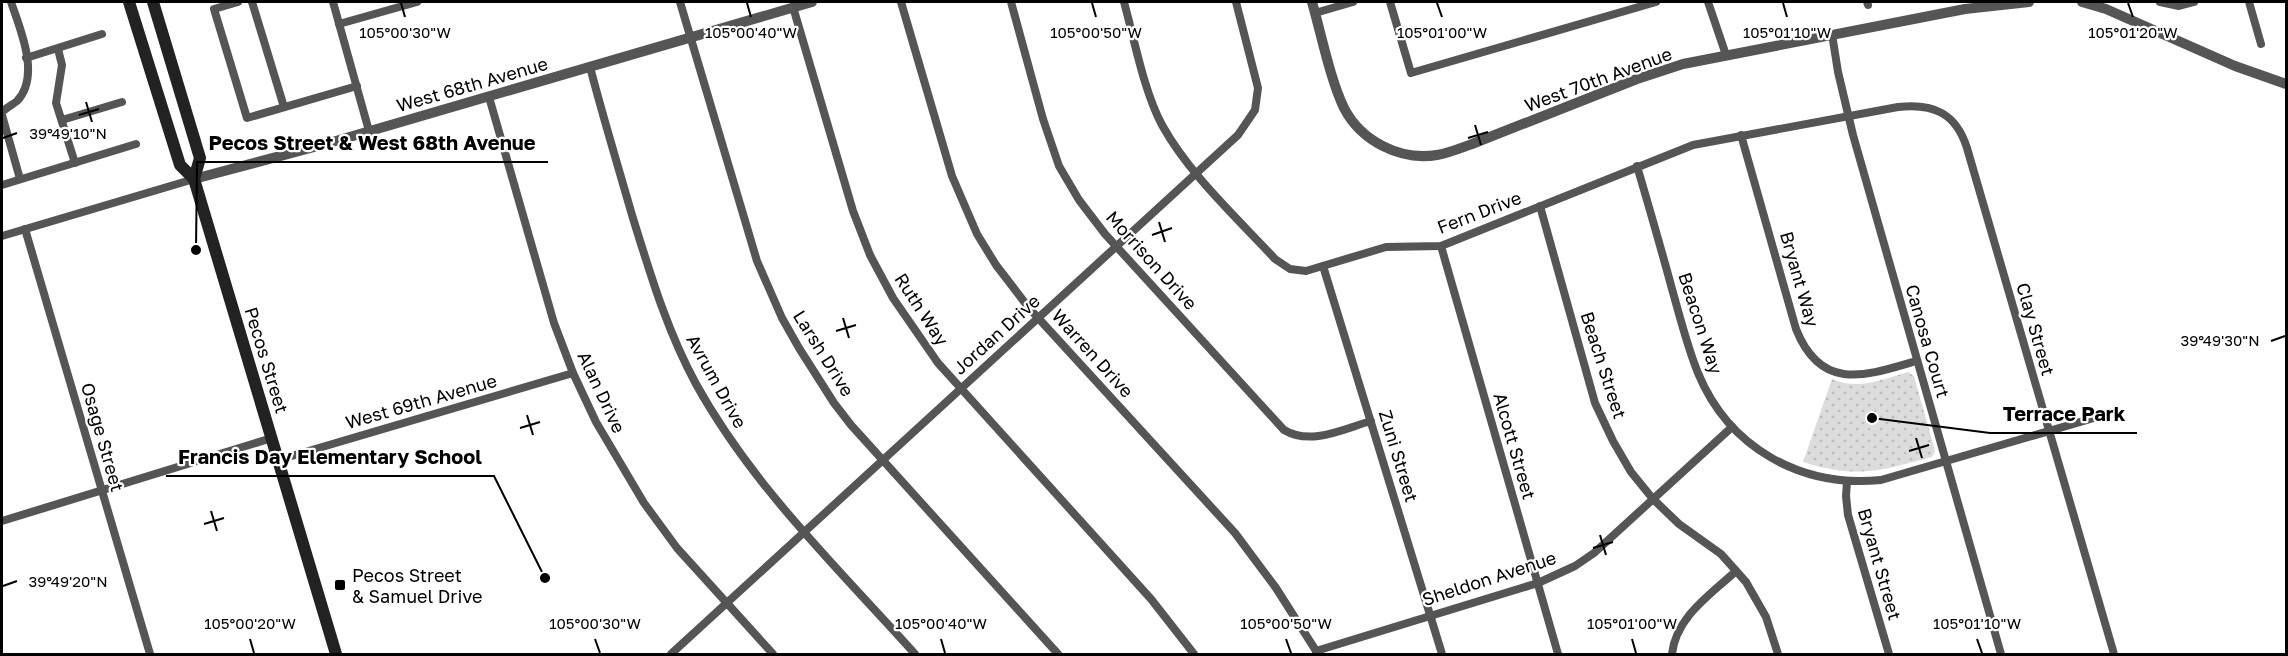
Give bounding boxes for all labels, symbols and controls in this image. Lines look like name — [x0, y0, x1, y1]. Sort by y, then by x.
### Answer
text: 105°00'30"W — [359, 23, 451, 41]
text: 105°00'40"W — [705, 23, 797, 41]
text: 105°00'50"W — [1050, 23, 1142, 41]
text: 105°01'00"W — [1397, 23, 1487, 41]
text: 105°01'10"W — [1743, 23, 1831, 41]
text: 105°01'20"W — [2088, 23, 2178, 41]
street label: West 70th Avenue — [1521, 42, 1675, 116]
street label: West 68th Avenue — [394, 52, 550, 116]
text: 39°49'10"N — [29, 124, 107, 142]
callout: Pecos Street & West 68th Avenue — [197, 124, 548, 162]
text: Pecos Street & West 68th Avenue — [209, 130, 536, 154]
street label: Fern Drive — [1434, 186, 1524, 238]
street label: Morrison Drive — [1102, 206, 1202, 314]
street label: Bryant Way — [1776, 229, 1824, 329]
street label: Ruth Way — [890, 269, 954, 349]
street label: Beacon Way — [1674, 270, 1728, 376]
street label: Clay Street — [2012, 280, 2060, 378]
street label: Canosa Court — [1901, 282, 1955, 400]
street label: Jordan Drive — [948, 289, 1044, 379]
street label: Pecos Street — [240, 304, 294, 416]
street label: Warren Drive — [1048, 304, 1138, 402]
street label: Larsh Drive — [789, 306, 859, 400]
street label: Beach Street — [1576, 309, 1632, 421]
street label: Avrum Drive — [682, 330, 752, 432]
text: 39°49'30"N — [2180, 331, 2260, 349]
street label: Alan Drive — [573, 348, 631, 436]
street label: West 69th Avenue — [343, 369, 499, 433]
street label: Osage Street — [77, 380, 129, 494]
street label: Alcott Street — [1489, 390, 1541, 502]
callout: Terrace Park — [1990, 395, 2137, 433]
text: Terrace Park — [2003, 401, 2126, 425]
street label: Zuni Street — [1375, 407, 1423, 505]
callout: Francis Day Elementary School — [166, 438, 494, 476]
text: Francis Day Elementary School — [178, 444, 482, 468]
street label: Bryant Street — [1854, 506, 1906, 622]
street label: Sheldon Avenue — [1419, 546, 1559, 610]
place label: Pecos Street & Samuel Drive — [352, 564, 482, 607]
text: 39°49'20"N — [28, 572, 108, 590]
marker: Pecos Street & Samuel Drive — [333, 578, 347, 592]
text: 105°00'20"W — [204, 614, 296, 632]
text: 105°00'30"W — [549, 614, 641, 632]
text: 105°00'40"W — [895, 614, 987, 632]
text: 105°00'50"W — [1240, 614, 1332, 632]
text: 105°01'00"W — [1587, 614, 1677, 632]
text: 105°01'10"W — [1933, 614, 2021, 632]

